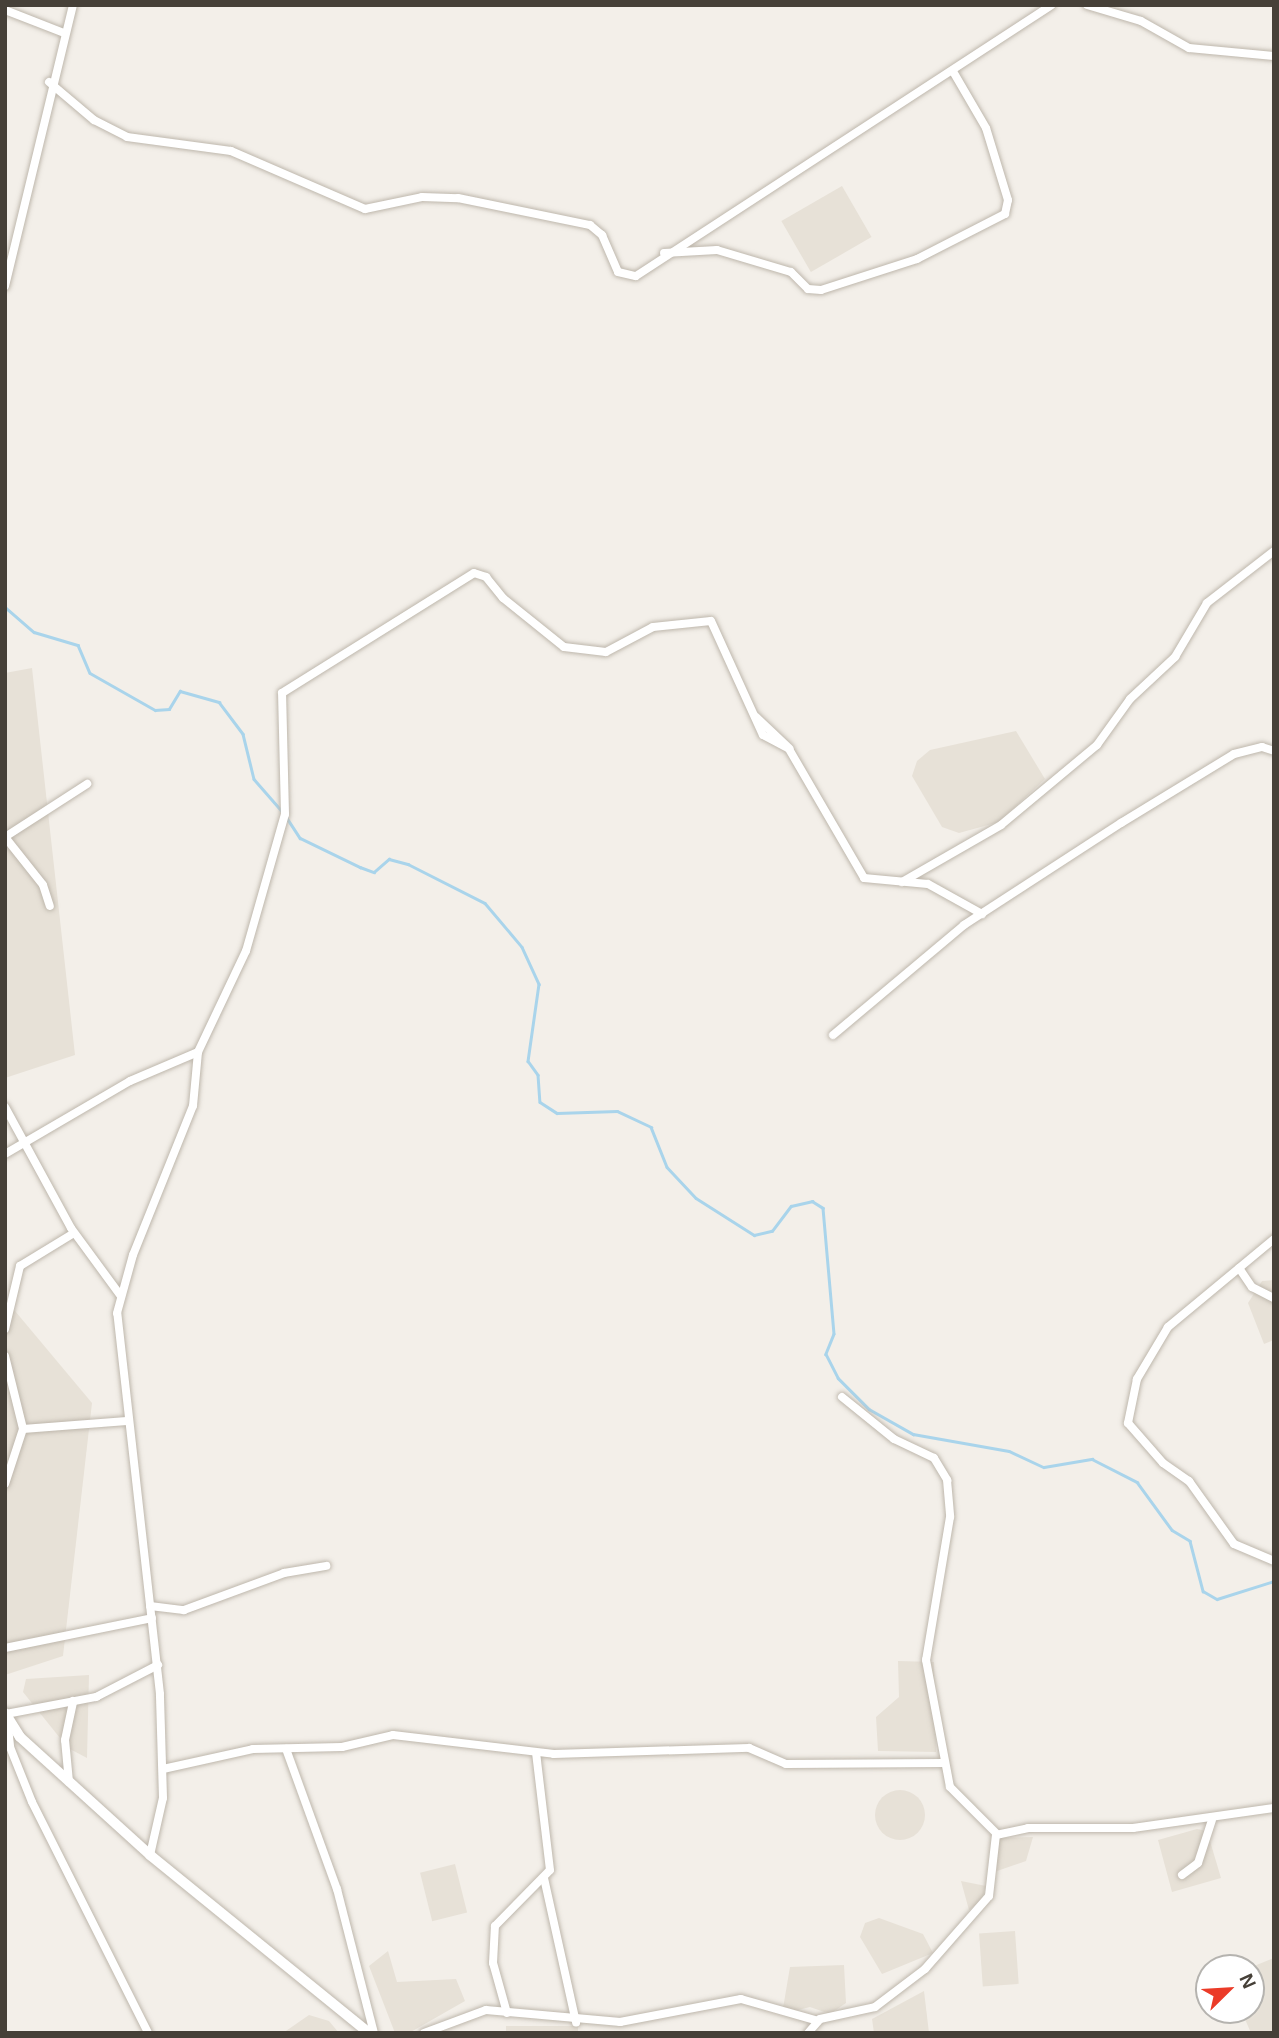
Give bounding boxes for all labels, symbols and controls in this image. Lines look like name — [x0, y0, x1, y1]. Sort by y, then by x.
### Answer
north arrow — [1195, 1954, 1265, 2024]
text: N — [1235, 1971, 1260, 1992]

